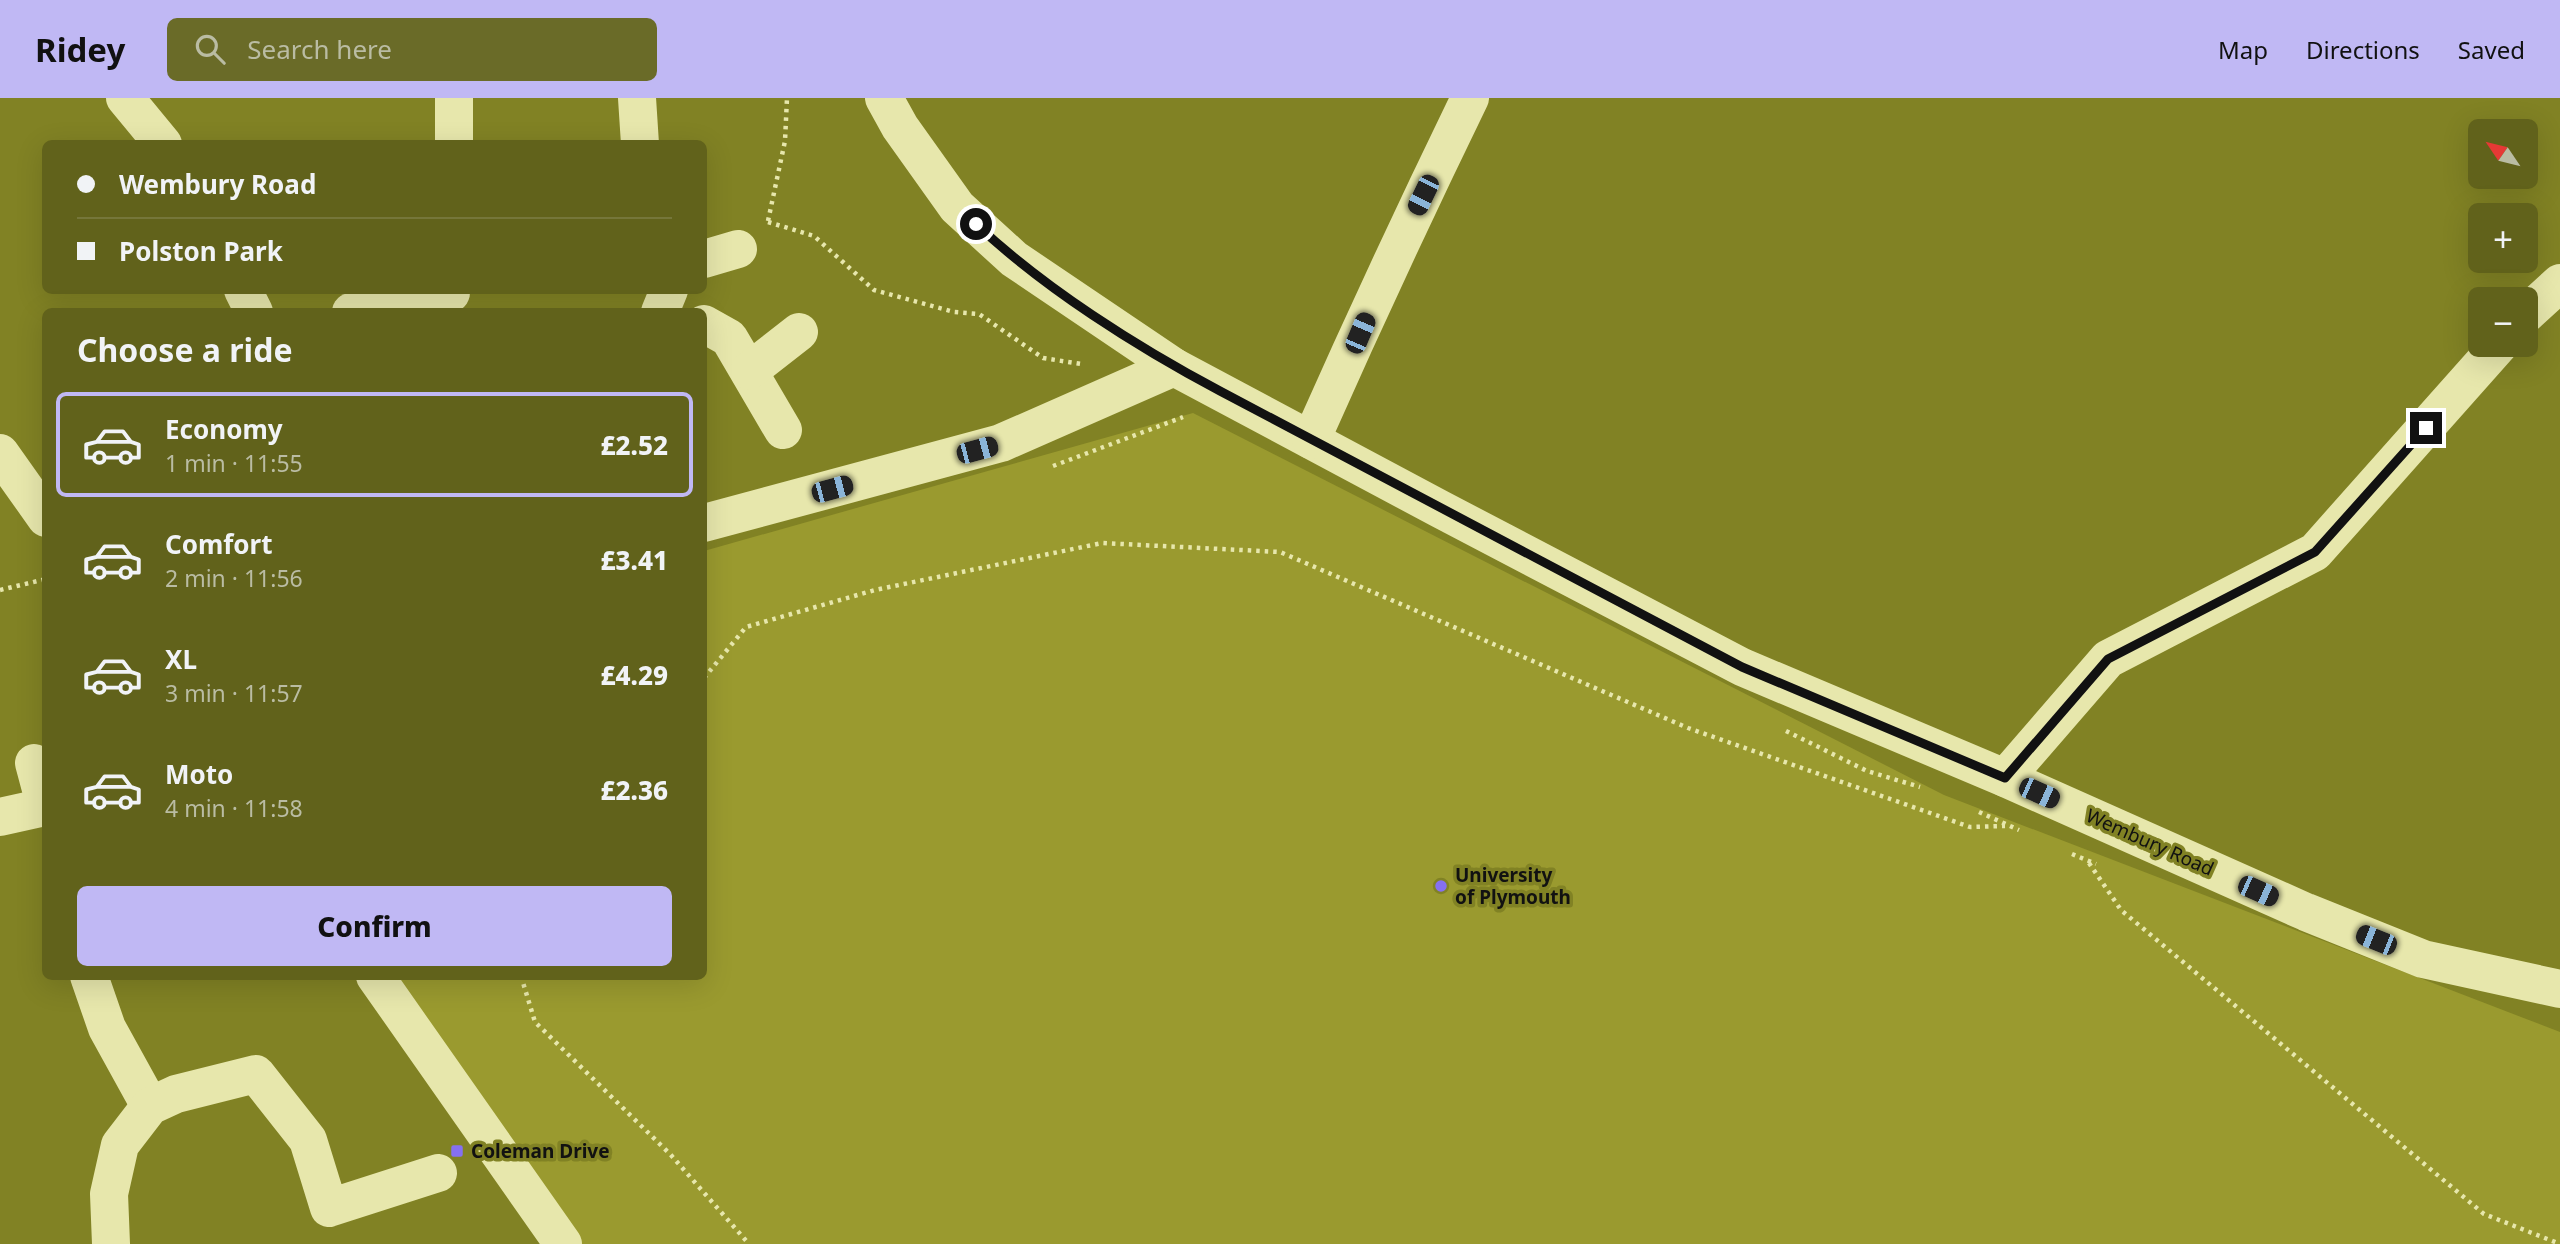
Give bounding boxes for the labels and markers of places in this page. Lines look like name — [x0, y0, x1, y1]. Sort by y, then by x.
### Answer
place label: University of Plymouth — [1455, 862, 1571, 910]
marker: University of Plymouth — [1433, 878, 1449, 894]
place label: Coleman Drive — [471, 1138, 610, 1164]
marker: Coleman Drive — [449, 1143, 465, 1159]

